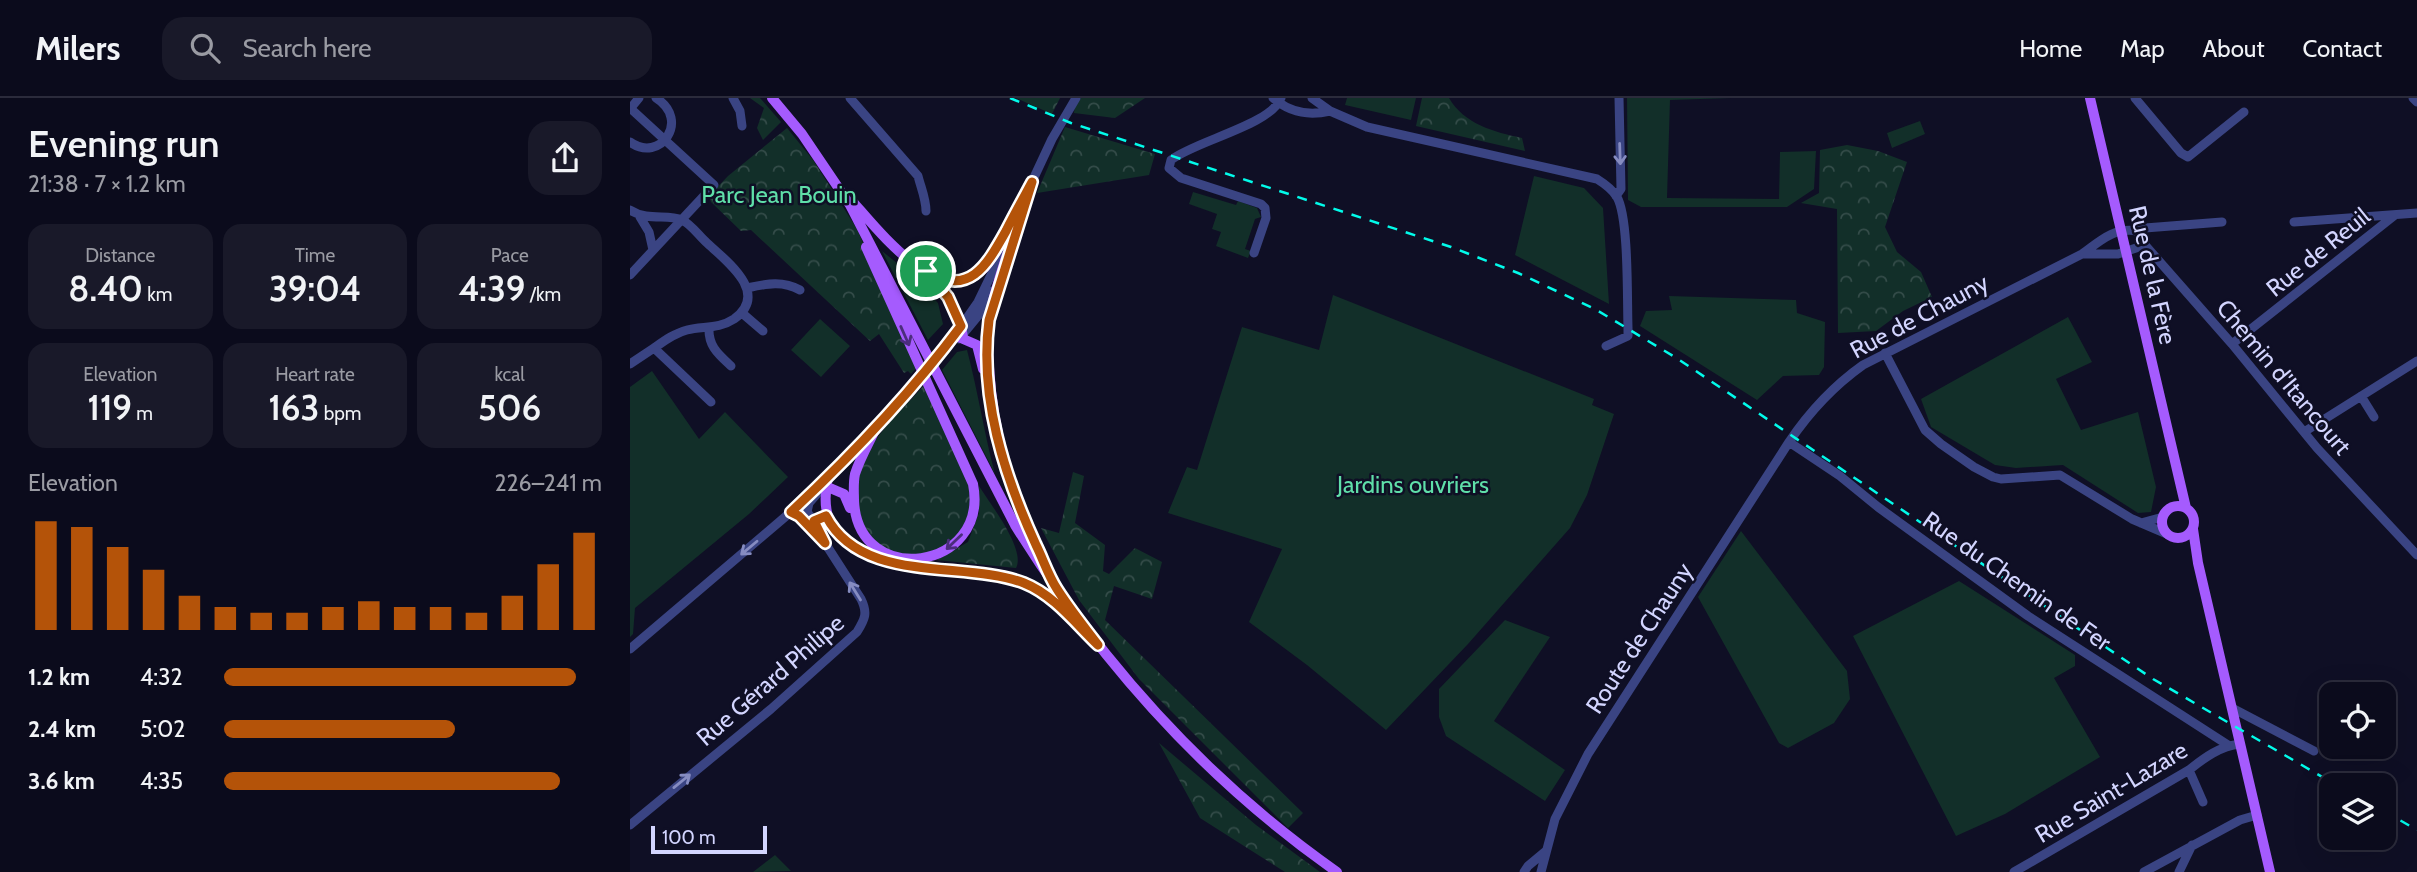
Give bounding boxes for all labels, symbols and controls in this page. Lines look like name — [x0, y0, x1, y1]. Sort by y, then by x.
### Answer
search box — [162, 17, 652, 80]
text: Milers — [35, 28, 120, 68]
icon: search — [186, 29, 224, 67]
text: Search here — [242, 32, 372, 64]
text: Home — [2019, 34, 2082, 63]
text: Map — [2120, 34, 2165, 63]
text: About — [2203, 34, 2265, 63]
text: Contact — [2303, 34, 2382, 63]
text: Evening run — [28, 120, 220, 167]
button: share — [528, 121, 602, 195]
one-way arrow — [1613, 142, 1627, 165]
text: 21:38 · 7 × 1.2 km — [28, 170, 186, 198]
park label: Parc Jean Bouin — [701, 180, 857, 209]
street label: Rue de Reuil — [2260, 201, 2376, 303]
street label: Rue de la Fère — [2123, 203, 2183, 347]
pin — [896, 241, 956, 301]
text: Distance — [85, 244, 155, 267]
text: Time — [295, 244, 335, 267]
text: Pace — [491, 244, 529, 267]
icon: arrive — [907, 252, 945, 290]
text: 8.40 — [68, 267, 143, 310]
text: 39:04 — [269, 267, 361, 310]
text: 4:39 — [458, 267, 526, 310]
street label: Rue de Chauny — [1845, 267, 1993, 365]
text: km — [143, 283, 172, 306]
text: /km — [526, 283, 561, 306]
street label: Chemin d'Itancourt — [2211, 294, 2357, 460]
one-way arrow — [899, 325, 912, 346]
text: Elevation — [83, 363, 157, 386]
text: Heart rate — [275, 363, 355, 386]
text: kcal — [495, 363, 525, 386]
text: 119 — [88, 386, 132, 429]
text: 163 — [268, 386, 319, 429]
text: 506 — [478, 386, 541, 429]
text: m — [132, 402, 153, 425]
text: bpm — [319, 402, 362, 425]
text: Elevation — [28, 469, 118, 497]
text: 226–241 m — [495, 469, 602, 497]
park label: Jardins ouvriers — [1336, 470, 1489, 499]
street label: Rue du Chemin de Fer — [1917, 505, 2117, 657]
one-way arrow — [946, 534, 963, 551]
one-way arrow — [740, 540, 758, 556]
street label: Route de Chauny — [1580, 557, 1698, 719]
one-way arrow — [848, 581, 862, 601]
street label: Rue Gérard Philipe — [690, 608, 850, 752]
text: 1.2 km — [28, 663, 90, 691]
text: 4:32 — [140, 663, 183, 691]
map controls — [2319, 682, 2396, 850]
button: locate — [2319, 682, 2396, 759]
text: 2.4 km — [28, 715, 96, 743]
text: 5:02 — [140, 715, 185, 743]
street label: Rue Saint-Lazare — [2030, 735, 2192, 849]
text: 3.6 km — [28, 767, 95, 795]
text: 4:35 — [140, 767, 183, 795]
one-way arrow — [673, 773, 691, 788]
button: layers — [2319, 773, 2396, 850]
scale bar — [651, 823, 766, 855]
text: 100 m — [662, 826, 716, 849]

